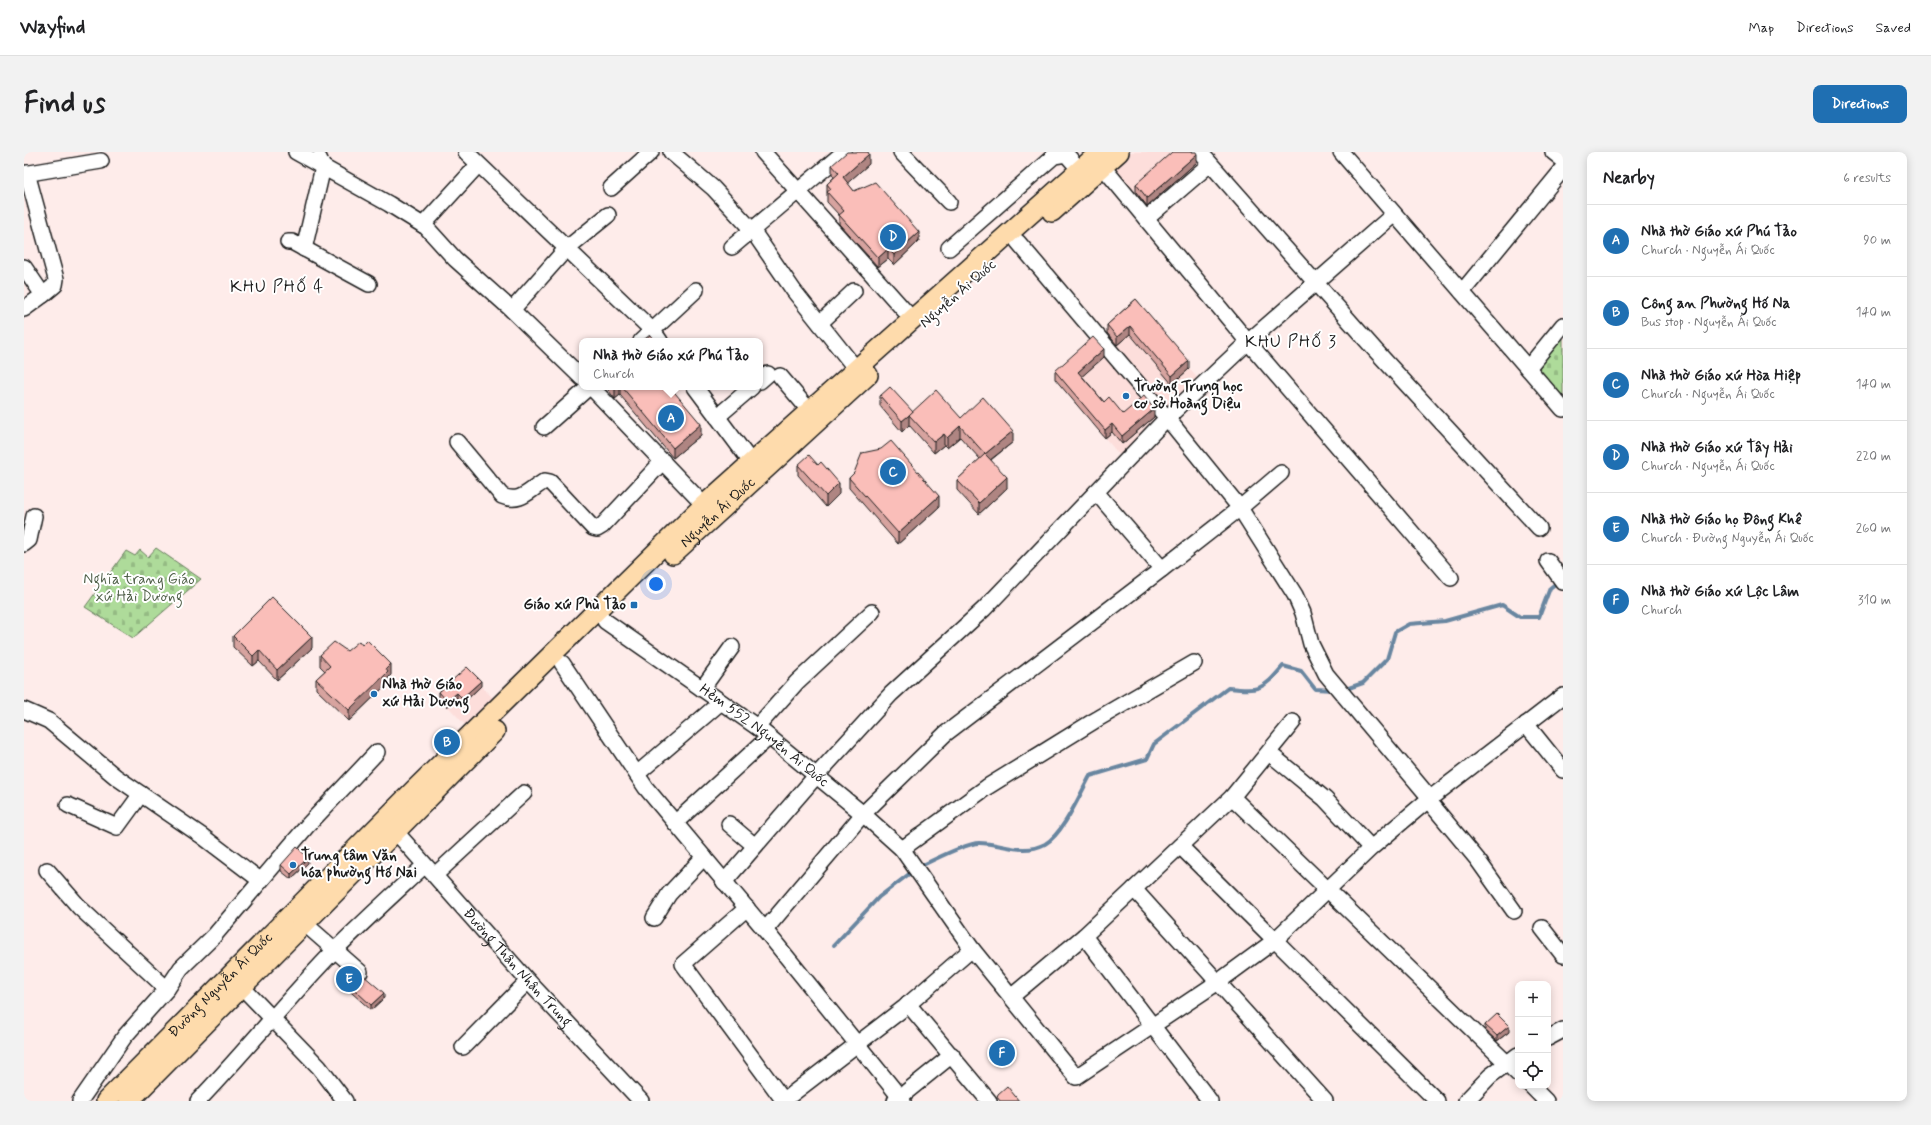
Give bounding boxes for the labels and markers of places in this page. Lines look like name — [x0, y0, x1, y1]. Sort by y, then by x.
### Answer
pin: D — [880, 222, 906, 252]
place label: Trường Trung học cơ sở Hoàng Diệu — [1134, 377, 1243, 416]
marker: Trường Trung học cơ sở Hoàng Diệu — [1121, 391, 1131, 401]
pin: A — [658, 403, 684, 433]
pin: C — [880, 457, 906, 487]
place label: Giáo xứ Phù Tảo — [523, 595, 627, 615]
marker: Giáo xứ Phù Tảo — [629, 600, 639, 610]
place label: Nhà thờ Giáo xứ Hải Dương — [382, 675, 469, 714]
marker: Nhà thờ Giáo xứ Hải Dương — [369, 689, 379, 699]
pin: B — [434, 727, 460, 757]
place label: Trung tâm Văn hóa phường Hố Nai — [301, 846, 417, 885]
marker: Trung tâm Văn hóa phường Hố Nai — [288, 860, 298, 870]
pin: E — [336, 964, 362, 994]
pin: F — [989, 1038, 1015, 1068]

